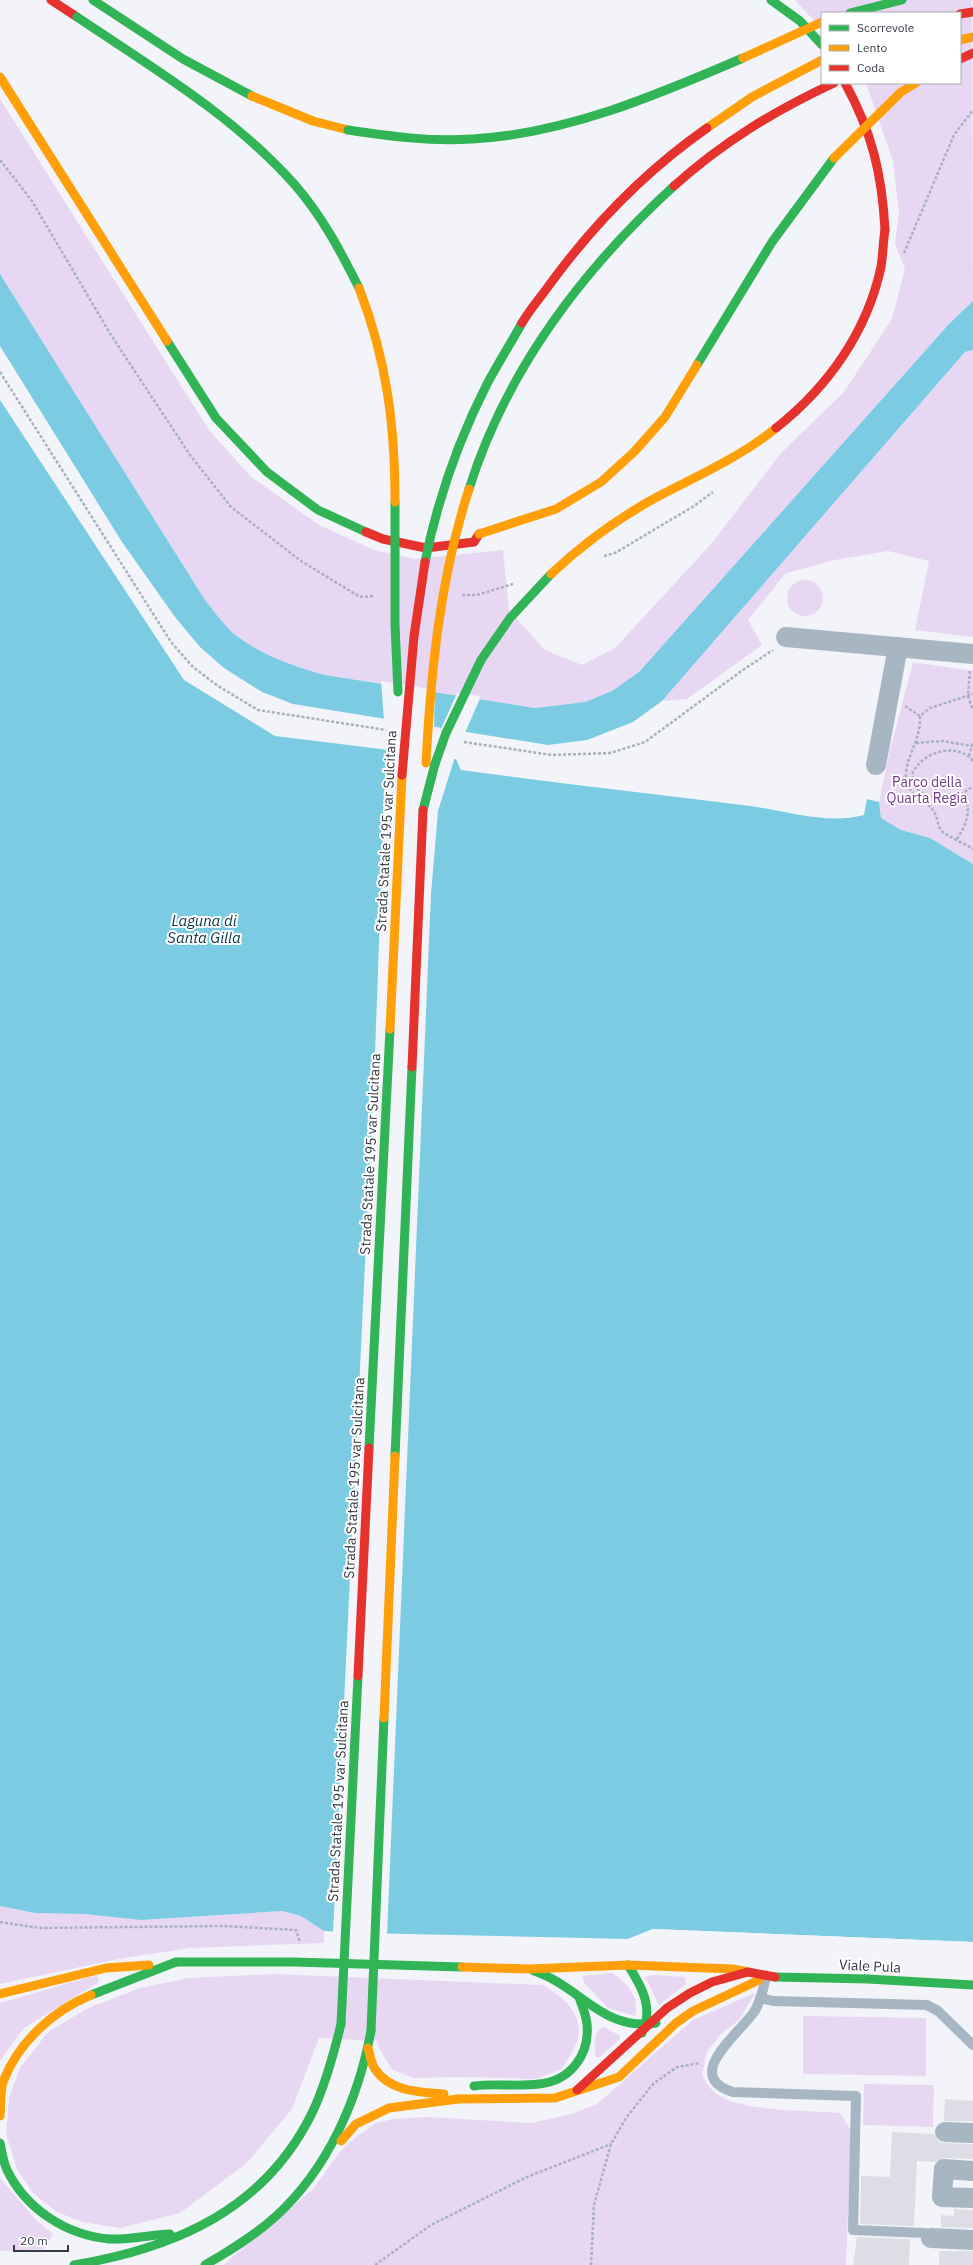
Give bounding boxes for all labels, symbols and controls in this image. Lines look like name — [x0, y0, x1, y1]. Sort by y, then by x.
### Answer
legend — [821, 12, 961, 84]
text: Scorrevole — [857, 20, 915, 35]
text: Lento — [857, 40, 887, 55]
text: Coda — [857, 60, 885, 75]
street label: Strada Statale 195 var Sulcitana — [372, 729, 400, 932]
park label: Parco della Quarta Regia — [886, 773, 968, 807]
water label: Laguna di Santa Gilla — [167, 911, 241, 947]
street label: Strada Statale 195 var Sulcitana — [356, 1052, 384, 1255]
street label: Strada Statale 195 var Sulcitana — [340, 1376, 368, 1579]
street label: Strada Statale 195 var Sulcitana — [324, 1699, 352, 1902]
street label: Viale Pula — [839, 1955, 902, 1977]
scale bar — [14, 2227, 68, 2253]
text: 20 m — [20, 2233, 48, 2248]

